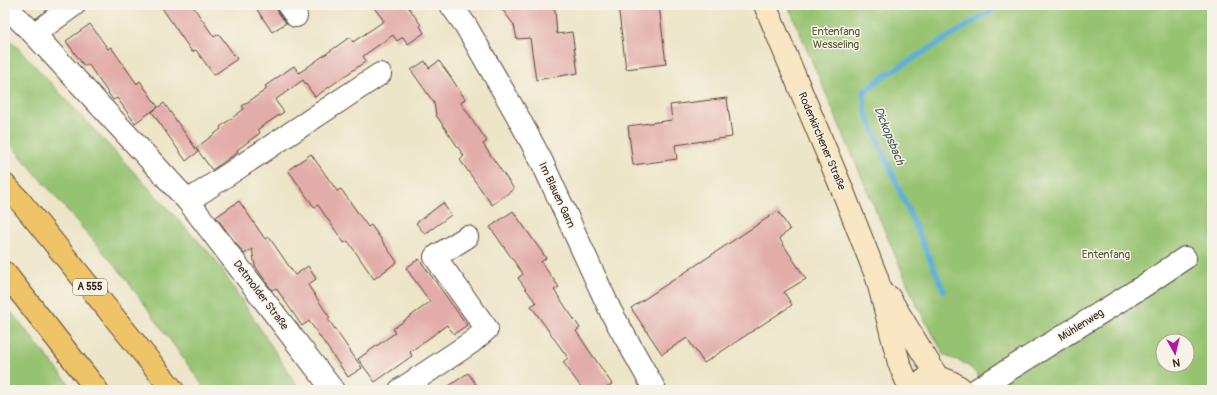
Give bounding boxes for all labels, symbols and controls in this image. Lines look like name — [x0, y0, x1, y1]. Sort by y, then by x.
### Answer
park label: Entenfang Wesseling — [812, 25, 861, 51]
street label: Rodenkirchener Straße — [796, 90, 849, 192]
water label: Dickopsbach — [871, 105, 908, 169]
street label: Im Blauen Garn — [536, 160, 578, 230]
park label: Entenfang — [1082, 248, 1131, 261]
street label: Detmolder Straße — [231, 258, 292, 333]
road number: A 555 — [73, 279, 107, 295]
street label: Mühlenweg — [1056, 306, 1107, 344]
north arrow — [1155, 333, 1195, 373]
text: N — [1171, 355, 1181, 369]

